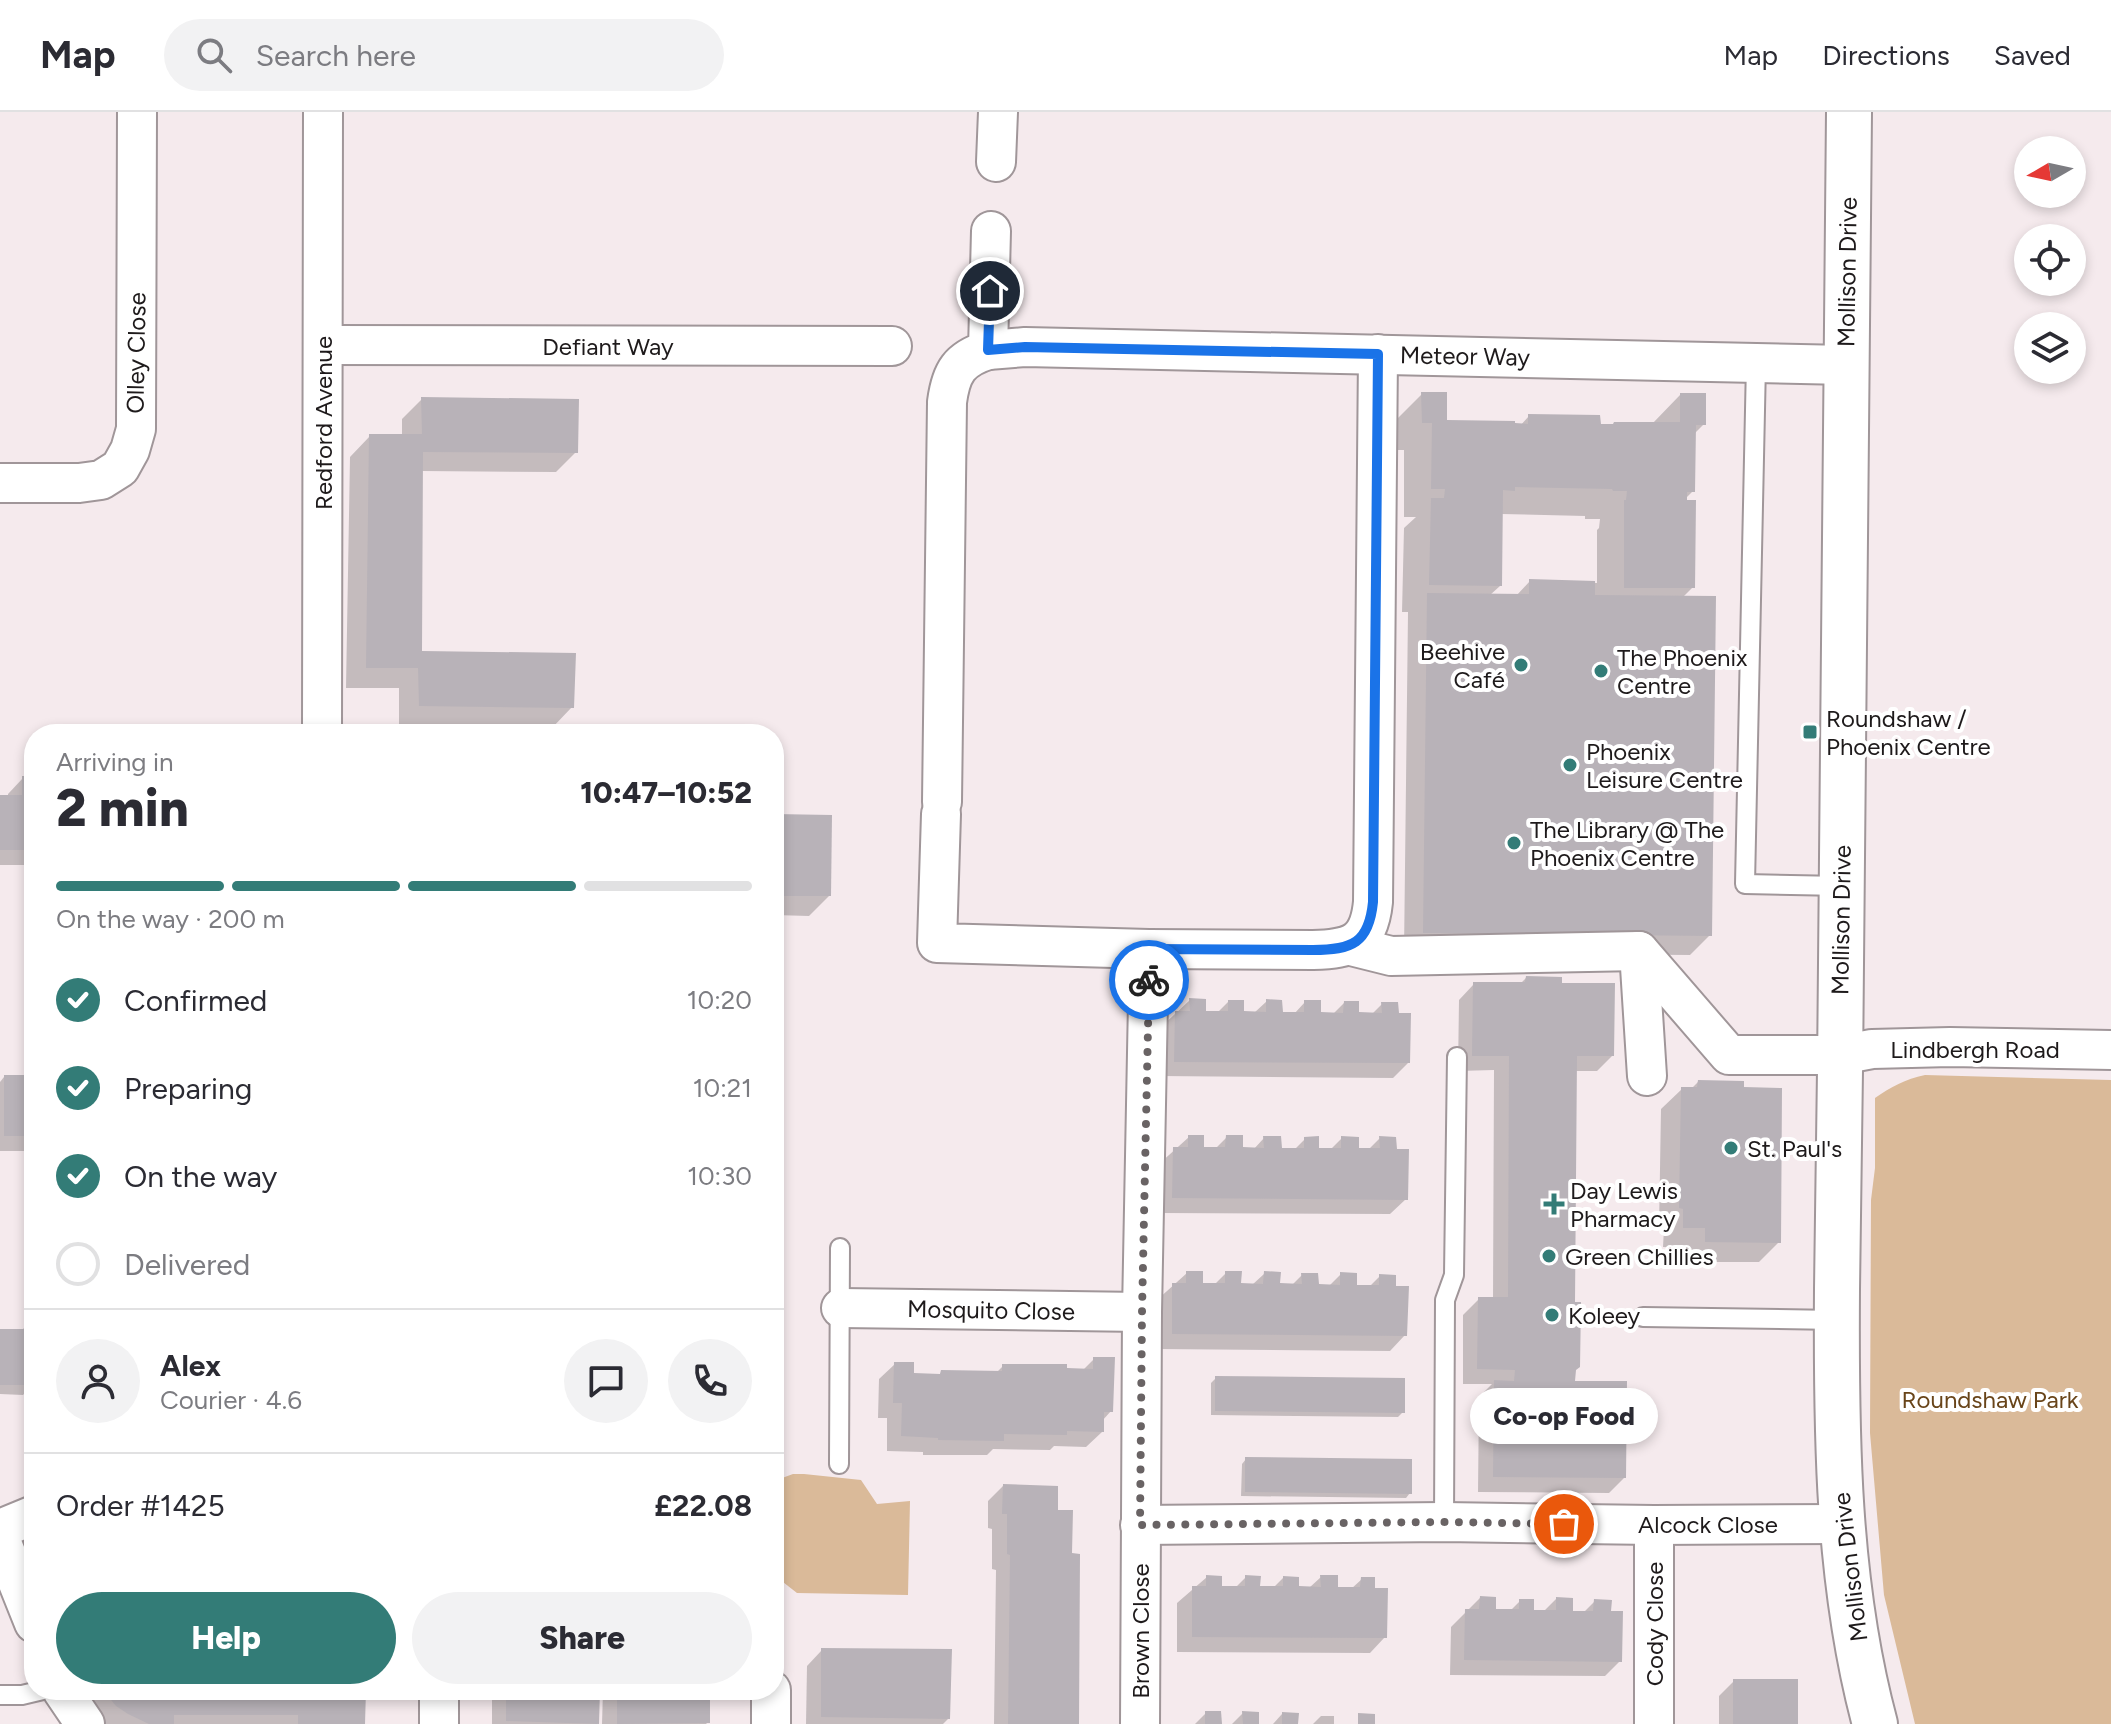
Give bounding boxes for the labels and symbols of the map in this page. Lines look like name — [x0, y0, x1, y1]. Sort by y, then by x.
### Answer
north arrow — [2014, 136, 2086, 208]
street label: Mollison Drive — [1831, 197, 1863, 347]
pin — [956, 257, 1024, 325]
street label: Olley Close — [120, 292, 152, 414]
street label: Defiant Way — [542, 332, 674, 361]
street label: Redford Avenue — [309, 336, 338, 510]
street label: Meteor Way — [1400, 340, 1531, 372]
place label: Beehive Café — [1420, 637, 1505, 694]
place label: The Phoenix Centre — [1617, 643, 1748, 700]
marker: Beehive Café — [1512, 656, 1530, 674]
marker: The Phoenix Centre — [1592, 662, 1610, 680]
place label: Roundshaw / Phoenix Centre — [1826, 704, 1991, 761]
marker: Roundshaw / Phoenix Centre — [1801, 723, 1819, 741]
place label: Phoenix Leisure Centre — [1586, 737, 1743, 794]
marker: Phoenix Leisure Centre — [1561, 756, 1579, 774]
place label: The Library @ The Phoenix Centre — [1530, 815, 1724, 872]
marker: The Library @ The Phoenix Centre — [1505, 834, 1523, 852]
street label: Mollison Drive — [1825, 845, 1857, 995]
courier — [1109, 940, 1189, 1020]
street label: Lindbergh Road — [1890, 1035, 2060, 1064]
place label: St. Paul's — [1747, 1134, 1842, 1163]
marker: St. Paul's — [1722, 1139, 1740, 1157]
place label: Day Lewis Pharmacy — [1570, 1176, 1678, 1233]
marker: Day Lewis Pharmacy — [1545, 1195, 1563, 1213]
place label: Green Chillies — [1565, 1242, 1714, 1271]
marker: Green Chillies — [1540, 1247, 1558, 1265]
street label: Mosquito Close — [907, 1294, 1075, 1326]
place label: Koleey — [1568, 1301, 1641, 1330]
marker: Koleey — [1543, 1306, 1561, 1324]
park label: Roundshaw Park — [1902, 1385, 2079, 1414]
callout: Co-op Food — [1470, 1388, 1658, 1444]
pin — [1530, 1490, 1598, 1558]
street label: Mollison Drive — [1826, 1491, 1874, 1643]
street label: Alcock Close — [1638, 1510, 1778, 1539]
street label: Cody Close — [1640, 1562, 1669, 1686]
street label: Brown Close — [1126, 1563, 1155, 1699]

